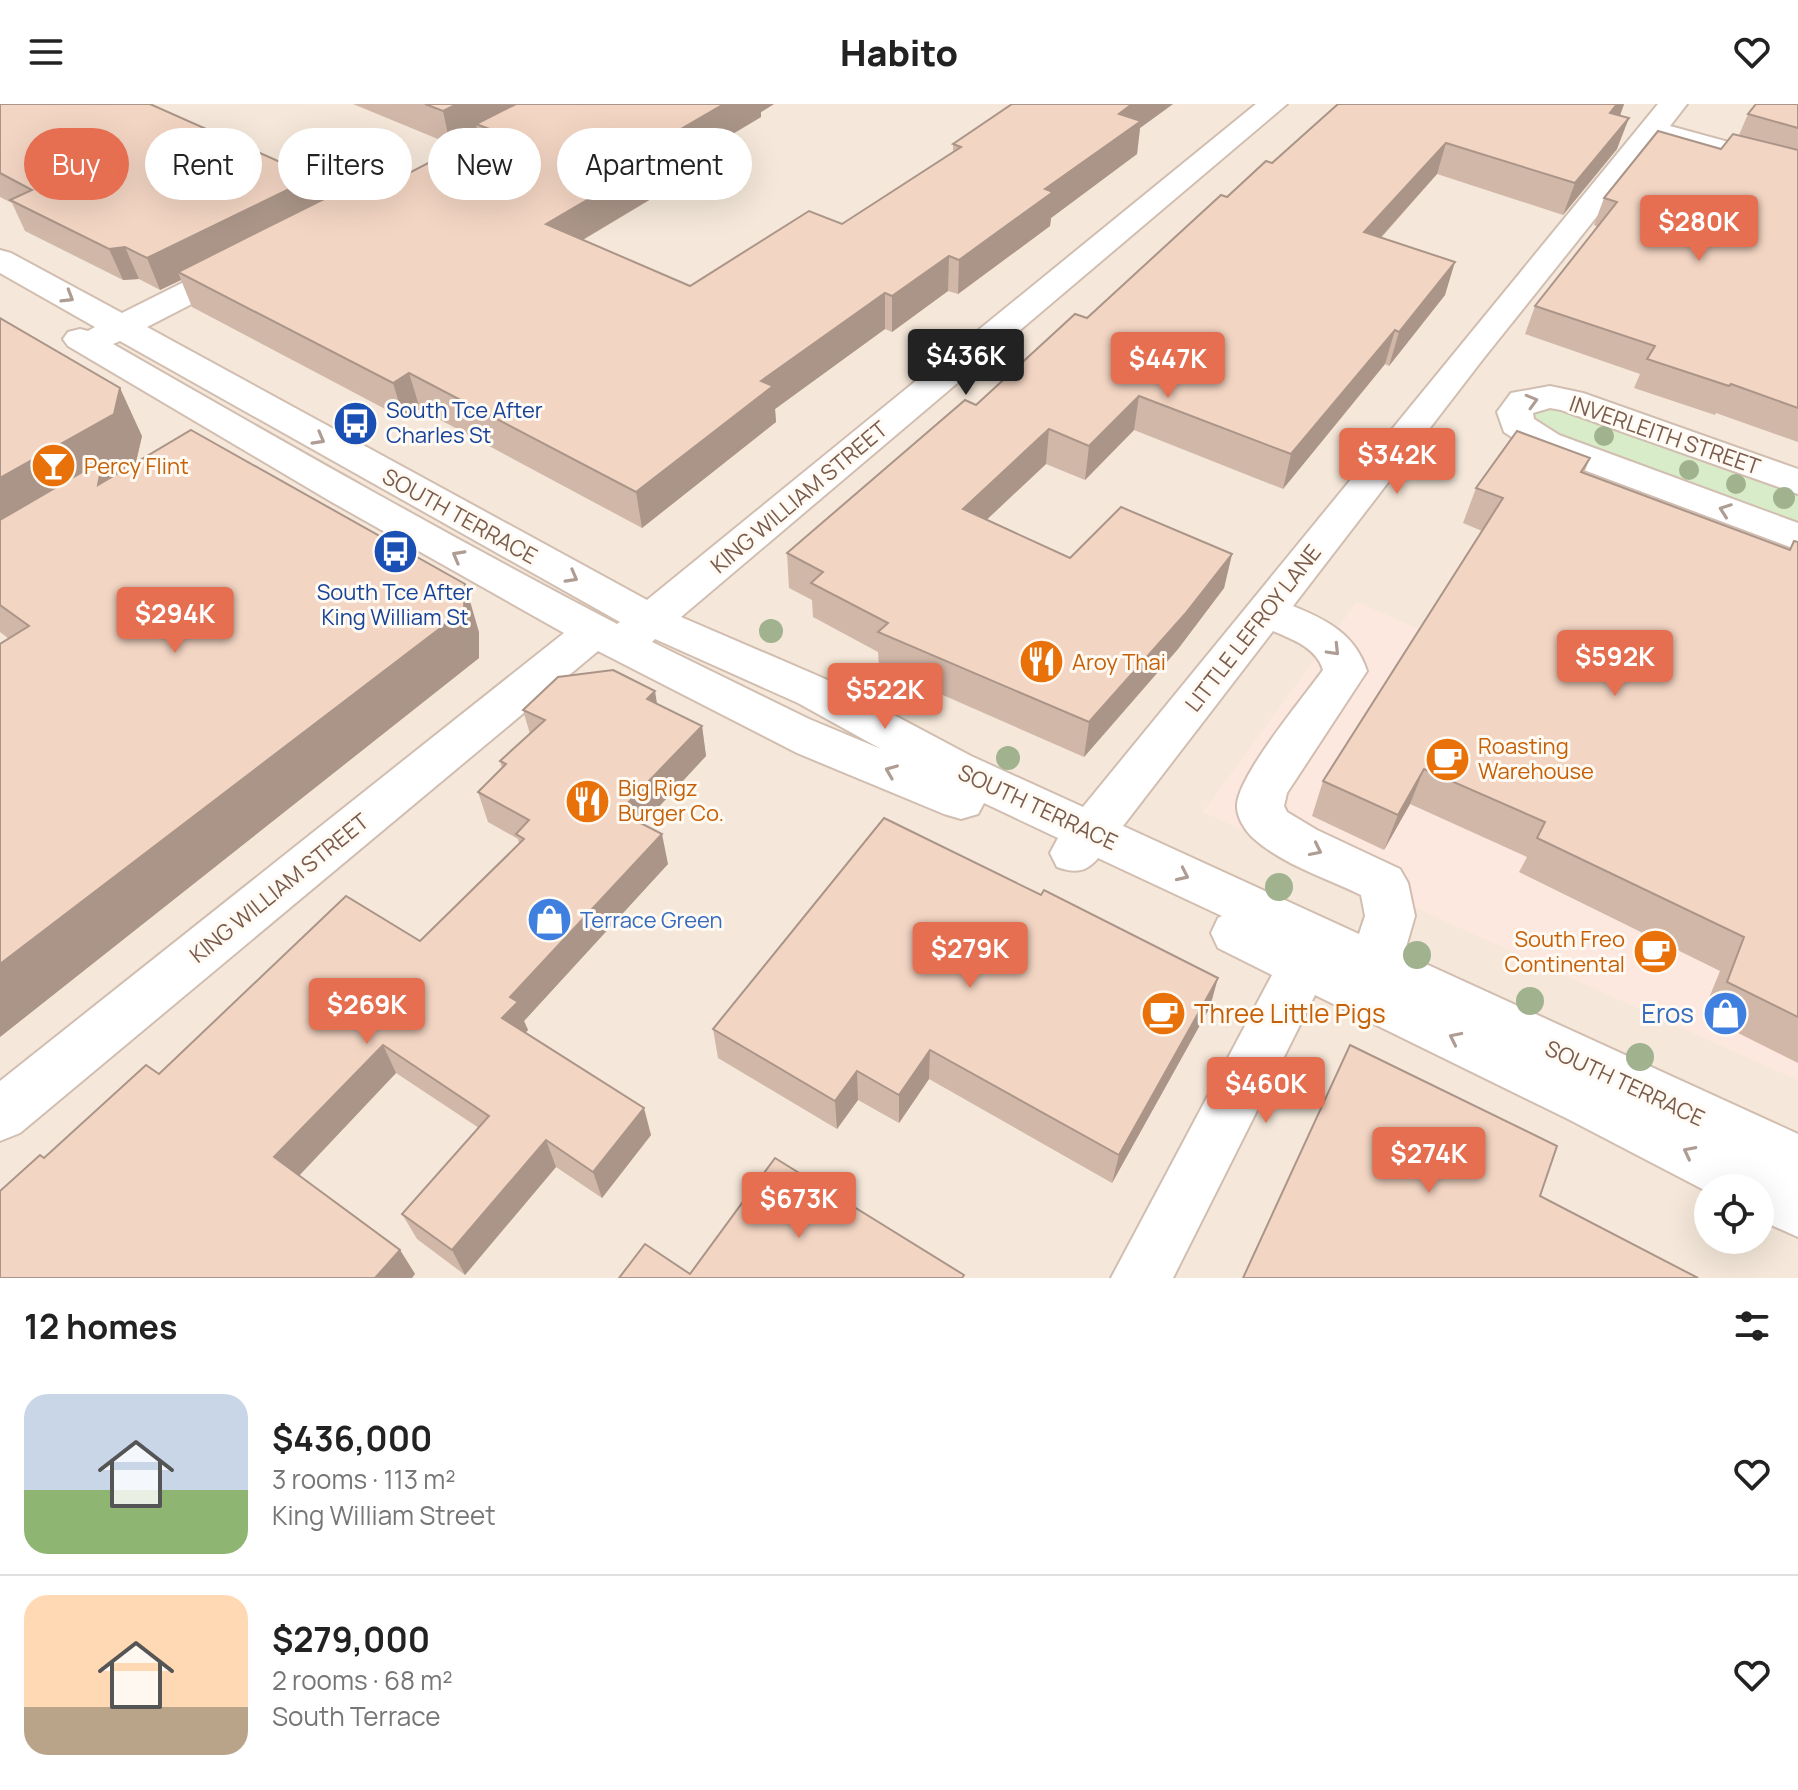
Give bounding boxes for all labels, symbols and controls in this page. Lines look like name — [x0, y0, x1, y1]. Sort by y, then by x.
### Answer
text: Habito — [840, 28, 958, 77]
icon: menu — [24, 30, 68, 74]
icon: heart — [1730, 30, 1774, 74]
chip: Buy — [24, 128, 129, 200]
chip: Rent — [145, 128, 262, 200]
chip: Filters — [278, 128, 412, 200]
chip: New — [428, 128, 541, 200]
chip: Apartment — [557, 128, 752, 200]
pin: $280K — [1643, 195, 1755, 263]
text: $280K — [1658, 203, 1740, 239]
one-way arrow — [59, 287, 74, 303]
pin: $436K — [910, 329, 1022, 397]
pin: $447K — [1112, 332, 1224, 400]
text: $436K — [926, 337, 1006, 373]
text: $447K — [1129, 340, 1207, 376]
street label: INVERLEITH STREET — [1565, 388, 1765, 482]
one-way arrow — [1525, 394, 1538, 411]
place label: South Tce After Charles St — [386, 395, 543, 450]
bus stop icon: South Tce After Charles St — [331, 399, 379, 447]
street label: KING WILLIAM STREET — [704, 414, 894, 580]
pin: $342K — [1341, 428, 1453, 496]
one-way arrow — [311, 429, 326, 444]
text: $342K — [1357, 436, 1437, 472]
bar icon: Percy Flint — [29, 442, 77, 490]
place label: Percy Flint — [84, 451, 189, 481]
street label: SOUTH TERRACE — [377, 461, 543, 571]
one-way arrow — [1719, 503, 1733, 520]
bus stop icon: South Tce After King William St — [371, 527, 419, 575]
street label: LITTLE LEFROY LANE — [1178, 538, 1328, 718]
one-way arrow — [452, 550, 467, 565]
one-way arrow — [563, 568, 578, 583]
place label: South Tce After King William St — [317, 577, 473, 632]
pin: $294K — [119, 587, 231, 655]
text: $294K — [135, 595, 215, 631]
pin: $592K — [1559, 630, 1671, 698]
restaurant icon: Aroy Thai — [1017, 638, 1065, 686]
text: $592K — [1575, 638, 1655, 674]
one-way arrow — [1325, 640, 1339, 655]
place label: Aroy Thai — [1072, 647, 1166, 677]
pin: $522K — [829, 663, 941, 731]
text: $522K — [846, 671, 924, 707]
place label: Roasting Warehouse — [1478, 731, 1594, 786]
cafe icon: Roasting Warehouse — [1423, 735, 1471, 783]
street label: SOUTH TERRACE — [953, 757, 1123, 857]
one-way arrow — [885, 765, 899, 781]
place label: Big Rigz Burger Co. — [618, 773, 724, 828]
restaurant icon: Big Rigz Burger Co. — [563, 777, 611, 825]
street label: KING WILLIAM STREET — [183, 806, 375, 970]
one-way arrow — [1307, 840, 1322, 855]
one-way arrow — [1174, 865, 1189, 881]
shop icon: Terrace Green — [525, 896, 573, 944]
place label: Terrace Green — [580, 905, 723, 935]
pin: $279K — [914, 922, 1026, 990]
place label: South Freo Continental — [1504, 924, 1625, 979]
cafe icon: South Freo Continental — [1632, 928, 1680, 976]
text: $279K — [931, 930, 1009, 966]
pin: $269K — [311, 978, 423, 1046]
text: $269K — [327, 986, 407, 1022]
cafe icon: Three Little Pigs — [1139, 990, 1187, 1038]
shop icon: Eros — [1701, 990, 1749, 1038]
place label: Three Little Pigs — [1194, 995, 1386, 1031]
place label: Eros — [1641, 995, 1694, 1031]
one-way arrow — [1449, 1032, 1463, 1048]
street label: SOUTH TERRACE — [1540, 1033, 1710, 1133]
pin: $460K — [1210, 1057, 1322, 1125]
text: $460K — [1225, 1065, 1307, 1101]
pin: $274K — [1373, 1127, 1485, 1195]
text: $274K — [1390, 1135, 1468, 1171]
one-way arrow — [1682, 1147, 1697, 1162]
pin: $673K — [743, 1172, 855, 1240]
map controls — [1694, 1174, 1774, 1254]
button: locate — [1694, 1174, 1774, 1254]
text: $673K — [760, 1180, 838, 1216]
text: 12 homes — [24, 1303, 177, 1349]
icon: filters — [1730, 1304, 1774, 1348]
text: $436,000 — [272, 1415, 432, 1461]
icon: home — [88, 1426, 184, 1522]
icon: heart — [1730, 1452, 1774, 1496]
text: 3 rooms · 113 m² — [272, 1461, 456, 1497]
text: King William Street — [272, 1497, 496, 1533]
text: $279,000 — [272, 1616, 430, 1662]
icon: home — [88, 1627, 184, 1723]
icon: heart — [1730, 1653, 1774, 1697]
text: 2 rooms · 68 m² — [272, 1662, 453, 1698]
text: South Terrace — [272, 1698, 440, 1734]

